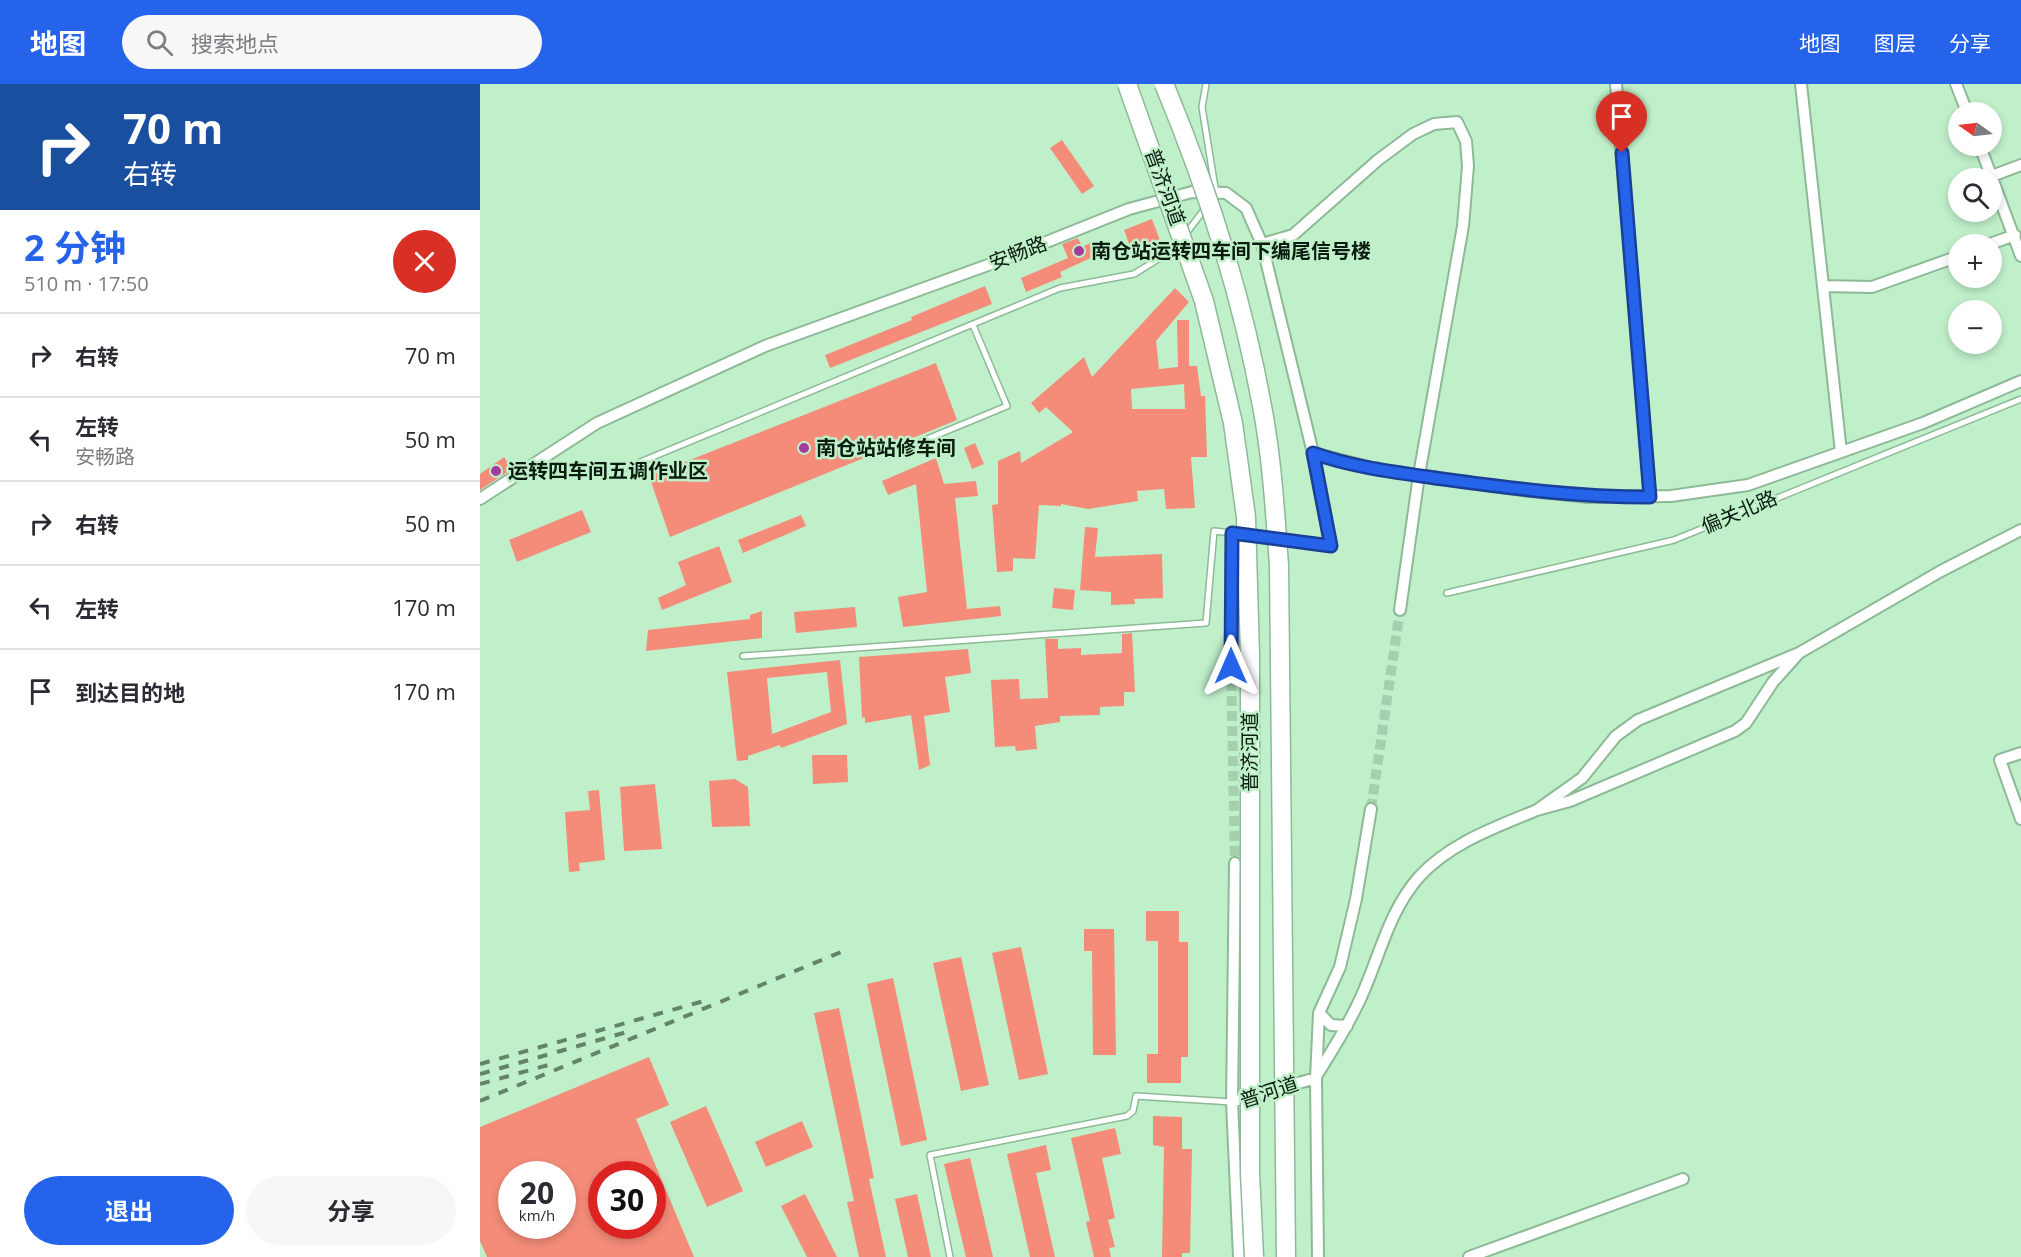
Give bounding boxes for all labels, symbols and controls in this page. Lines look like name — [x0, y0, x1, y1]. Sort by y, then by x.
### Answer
search box — [122, 15, 542, 69]
text: 地图 — [30, 24, 86, 62]
icon: search — [143, 26, 176, 59]
text: 搜索地点 — [191, 28, 279, 58]
text: 地图 — [1799, 29, 1841, 57]
text: 图层 — [1874, 29, 1916, 57]
text: 分享 — [1949, 29, 1991, 57]
pin — [1596, 91, 1647, 153]
text: 70 m — [123, 99, 223, 156]
icon: arrive — [1605, 100, 1638, 133]
north arrow — [1948, 102, 2002, 156]
map controls — [1948, 102, 2002, 354]
icon: right — [24, 108, 102, 186]
street label: 普济河道 — [1139, 145, 1192, 229]
text: 右转 — [123, 155, 177, 192]
button: search — [1948, 168, 2002, 222]
text: 2 分钟 — [24, 223, 126, 272]
street label: 安畅路 — [985, 229, 1051, 276]
button: close — [393, 230, 456, 293]
button: + — [1948, 234, 2002, 288]
place label: 南仓站运转四车间下编尾信号楼 — [1091, 237, 1371, 264]
marker: 南仓站运转四车间下编尾信号楼 — [1072, 244, 1086, 258]
text: 510 m · 17:50 — [24, 270, 149, 297]
button: − — [1948, 300, 2002, 354]
icon: right — [24, 339, 57, 372]
text: 70 m — [405, 340, 456, 370]
text: 右转 — [75, 341, 119, 371]
text: 左转 — [75, 411, 119, 441]
icon: left — [24, 423, 57, 456]
text: 50 m — [405, 424, 456, 454]
place label: 南仓站站修车间 — [816, 434, 956, 461]
marker: 南仓站站修车间 — [797, 441, 811, 455]
text: 安畅路 — [75, 443, 135, 470]
place label: 运转四车间五调作业区 — [508, 457, 708, 484]
marker: 运转四车间五调作业区 — [489, 464, 503, 478]
street label: 偏关北路 — [1697, 483, 1781, 540]
icon: right — [24, 507, 57, 540]
text: 50 m — [405, 508, 456, 538]
text: 右转 — [75, 509, 119, 539]
icon: left — [24, 591, 57, 624]
text: 170 m — [392, 592, 456, 622]
text: 左转 — [75, 593, 119, 623]
position arrow — [1199, 634, 1263, 698]
icon: arrive — [24, 675, 57, 708]
text: 170 m — [392, 676, 456, 706]
text: 到达目的地 — [75, 677, 185, 707]
street label: 普济河道 — [1236, 712, 1263, 792]
street label: 普河道 — [1236, 1069, 1302, 1114]
speed limit sign: 30 — [588, 1161, 666, 1239]
text: 20 — [520, 1172, 554, 1213]
button: 退出 — [24, 1176, 234, 1245]
button: 分享 — [246, 1176, 456, 1245]
text: km/h — [519, 1205, 555, 1225]

